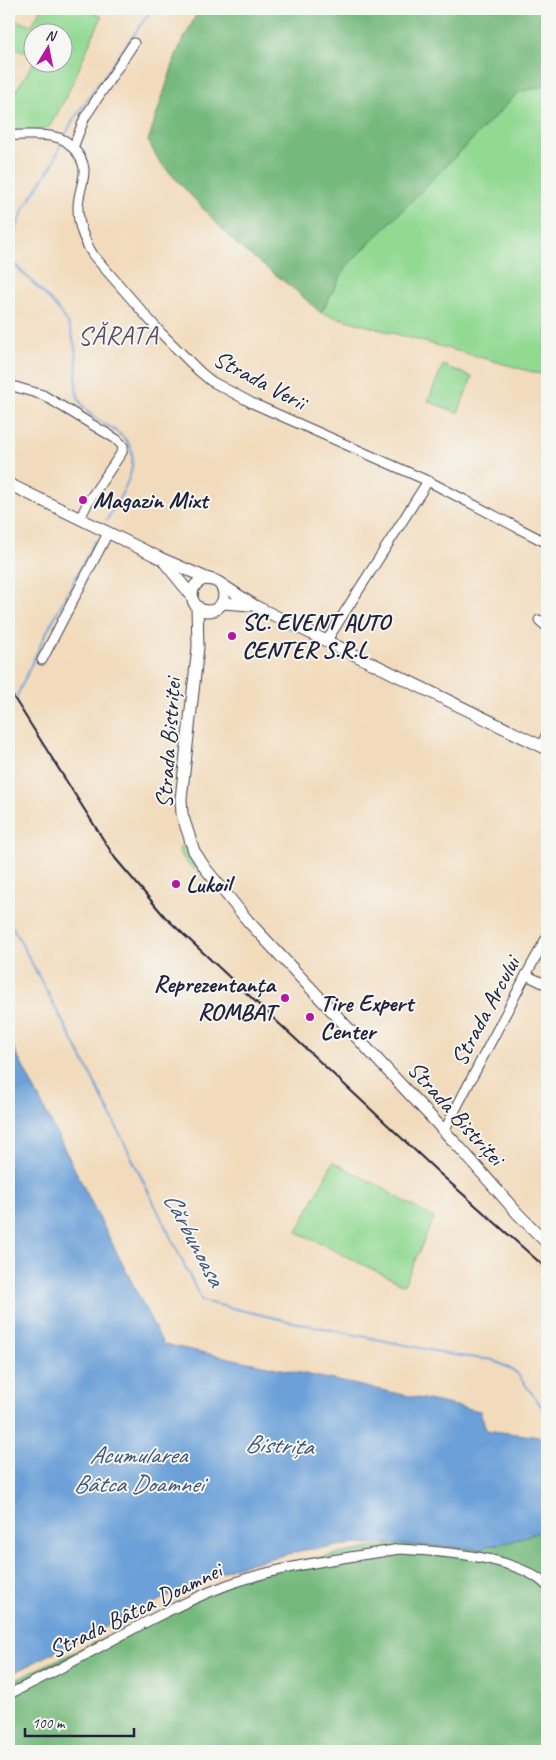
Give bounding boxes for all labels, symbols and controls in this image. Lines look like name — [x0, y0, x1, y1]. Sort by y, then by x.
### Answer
north arrow — [22, 22, 72, 72]
text: N — [44, 27, 58, 45]
district label: SĂRATA — [78, 319, 159, 352]
street label: Strada Verii — [209, 343, 314, 418]
place label: Magazin Mixt — [93, 485, 211, 515]
marker: Magazin Mixt — [77, 494, 89, 506]
place label: SC. EVENT AUTO CENTER S.R.L — [242, 607, 393, 665]
marker: SC. EVENT AUTO CENTER S.R.L — [226, 630, 238, 642]
street label: Strada Bistriței — [148, 674, 188, 809]
place label: Lukoil — [186, 869, 236, 899]
marker: Lukoil — [170, 878, 182, 890]
street label: Strada Arcului — [444, 949, 527, 1071]
place label: Reprezentanța ROMBAT — [154, 969, 280, 1027]
place label: Tire Expert Center — [320, 988, 416, 1046]
marker: Reprezentanța ROMBAT — [279, 992, 291, 1004]
marker: Tire Expert Center — [304, 1011, 316, 1023]
street label: Strada Bistriței — [401, 1054, 512, 1173]
water label: Cărbunoasa — [156, 1187, 233, 1293]
water label: Bistrița — [244, 1427, 316, 1463]
water label: Acumularea Bâtca Doamnei — [73, 1439, 209, 1500]
street label: Strada Bâtca Doamnei — [44, 1554, 229, 1665]
scale bar — [25, 1705, 134, 1737]
text: 100 m — [32, 1714, 66, 1733]

